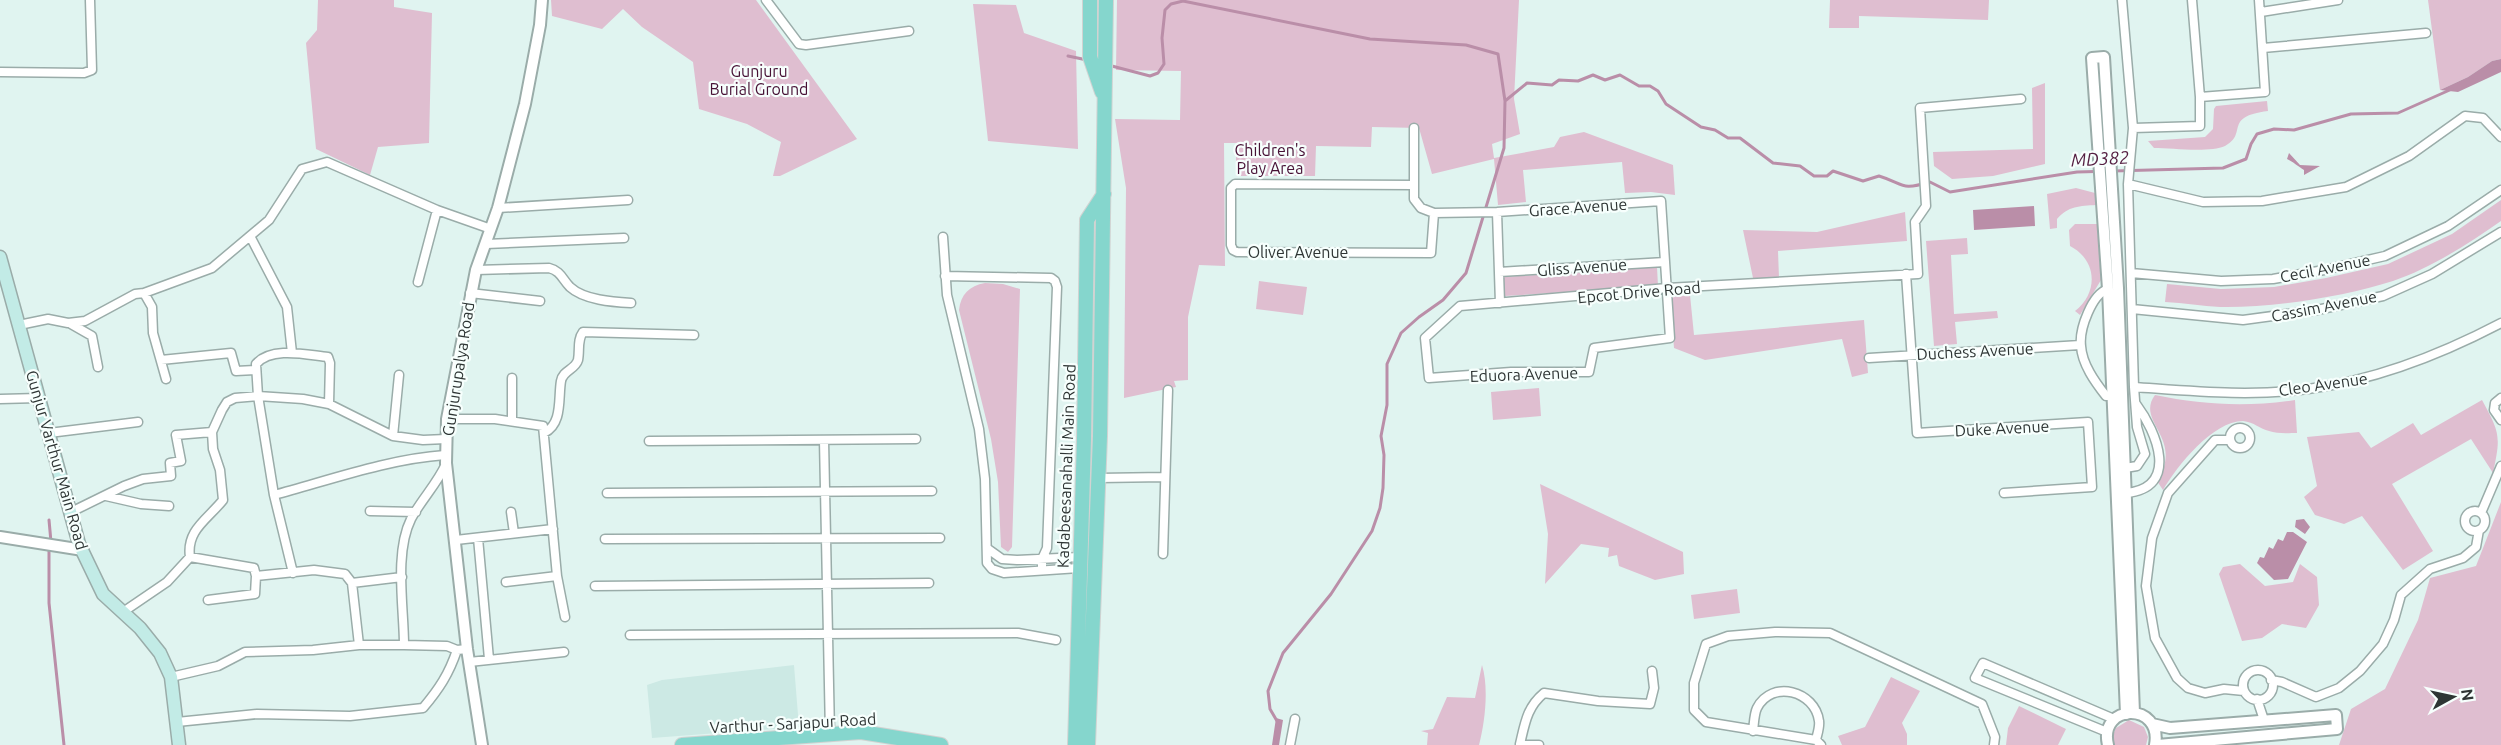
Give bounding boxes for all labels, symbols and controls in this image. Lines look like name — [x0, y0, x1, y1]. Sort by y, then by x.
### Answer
park label: Gunjuru Burial Ground — [710, 62, 808, 98]
park label: Children's Play Area — [1235, 141, 1305, 177]
water label: MD382 — [2070, 146, 2130, 170]
street label: Grace Avenue — [1528, 195, 1628, 219]
street label: Oliver Avenue — [1248, 243, 1348, 261]
street label: Cecil Avenue — [2278, 250, 2372, 286]
street label: Gliss Avenue — [1536, 255, 1628, 279]
street label: Epcot Drive Road — [1577, 278, 1701, 306]
street label: Cassim Avenue — [2270, 287, 2378, 325]
street label: Gunjurupalya Road — [439, 301, 477, 437]
street label: Duchess Avenue — [1916, 339, 2034, 363]
street label: Eduora Avenue — [1469, 363, 1579, 385]
street label: Kadabeesanahalli Main Road — [1053, 364, 1079, 568]
street label: Gunjur Varthur Main Road — [23, 368, 91, 552]
street label: Cleo Avenue — [2277, 369, 2369, 399]
street label: Duke Avenue — [1954, 417, 2050, 439]
north arrow — [2423, 667, 2483, 727]
text: N — [2458, 688, 2478, 702]
street label: Varthur - Sarjapur Road — [709, 710, 877, 736]

